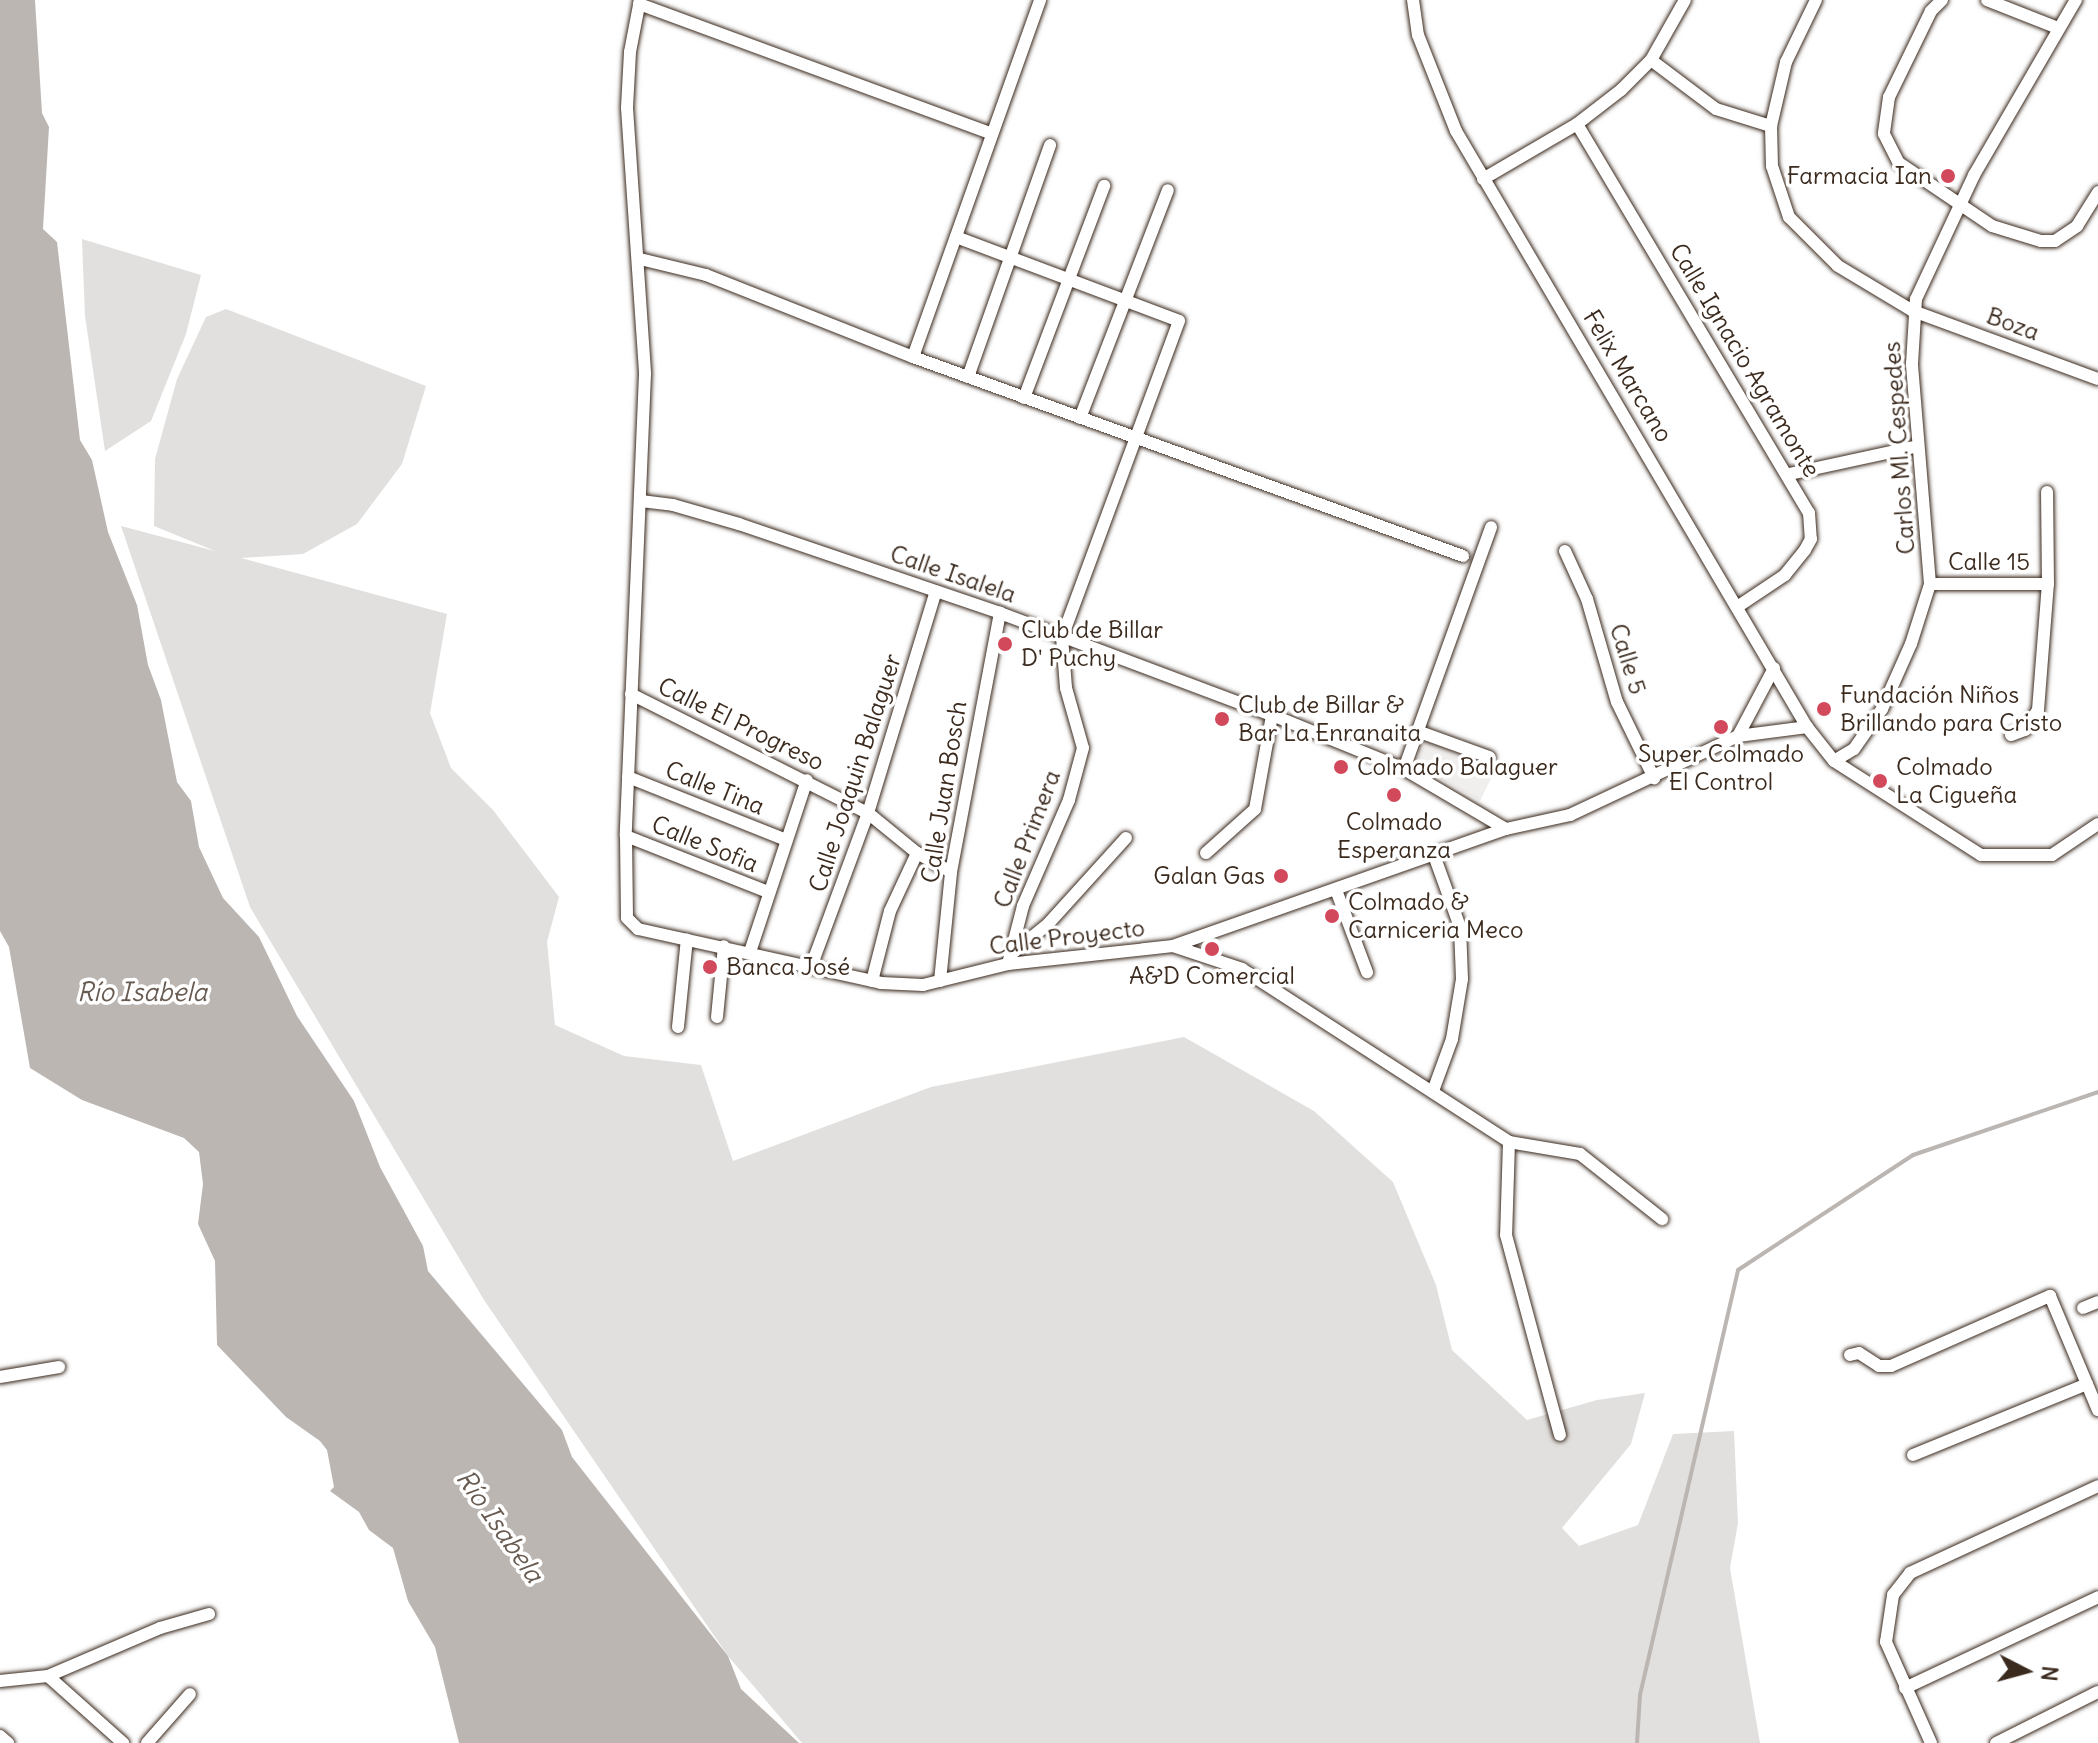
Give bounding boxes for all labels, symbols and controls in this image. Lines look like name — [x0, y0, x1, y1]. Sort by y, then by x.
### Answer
place label: Farmacia Ian — [1787, 162, 1932, 190]
marker: Farmacia Ian — [1939, 167, 1957, 185]
street label: Calle Ignacio Agramonte — [1664, 238, 1826, 482]
street label: Boza — [1983, 301, 2043, 347]
street label: Felix Marcano — [1577, 305, 1679, 447]
street label: Carlos Ml. Cespedes — [1877, 341, 1921, 555]
street label: Calle Isalela — [886, 539, 1020, 609]
street label: Calle 15 — [1948, 548, 2030, 576]
place label: Club de Billar D' Puchy — [1021, 616, 1163, 672]
street label: Calle 5 — [1604, 620, 1652, 698]
marker: Club de Billar D' Puchy — [996, 635, 1014, 653]
street label: Calle Joaquin Balaguer — [803, 650, 907, 896]
street label: Calle El Progreso — [653, 671, 829, 777]
place label: Fundación Niños Brillando para Cristo — [1840, 681, 2062, 737]
place label: Club de Billar & Bar La Enranaita — [1238, 691, 1421, 747]
street label: Calle Juan Bosch — [915, 699, 973, 885]
marker: Fundación Niños Brillando para Cristo — [1815, 700, 1833, 718]
marker: Club de Billar & Bar La Enranaita — [1213, 710, 1231, 728]
marker: Super Colmado El Control — [1712, 718, 1730, 736]
place label: Super Colmado El Control — [1638, 740, 1804, 796]
place label: Colmado Balaguer — [1357, 753, 1558, 781]
place label: Colmado La Cigueña — [1896, 753, 2017, 809]
street label: Calle Tina — [661, 755, 769, 821]
marker: Colmado Balaguer — [1332, 758, 1350, 776]
street label: Calle Primera — [987, 766, 1067, 912]
marker: Colmado La Cigueña — [1871, 772, 1889, 790]
marker: Colmado Esperanza — [1385, 786, 1403, 804]
place label: Colmado Esperanza — [1337, 808, 1451, 864]
street label: Calle Sofia — [648, 810, 762, 878]
place label: Galan Gas — [1153, 862, 1265, 890]
marker: Galan Gas — [1272, 867, 1290, 885]
place label: Colmado & Carniceria Meco — [1348, 888, 1523, 944]
marker: Colmado & Carniceria Meco — [1323, 907, 1341, 925]
street label: Calle Proyecto — [988, 913, 1146, 961]
marker: A&D Comercial — [1203, 940, 1221, 958]
place label: Banca José — [726, 953, 850, 981]
marker: Banca José — [701, 958, 719, 976]
place label: A&D Comercial — [1129, 962, 1295, 990]
water label: Río Isabela — [77, 976, 207, 1008]
water label: Río Isabela — [450, 1464, 550, 1588]
north arrow — [1986, 1631, 2066, 1711]
text: N — [2035, 1664, 2065, 1683]

